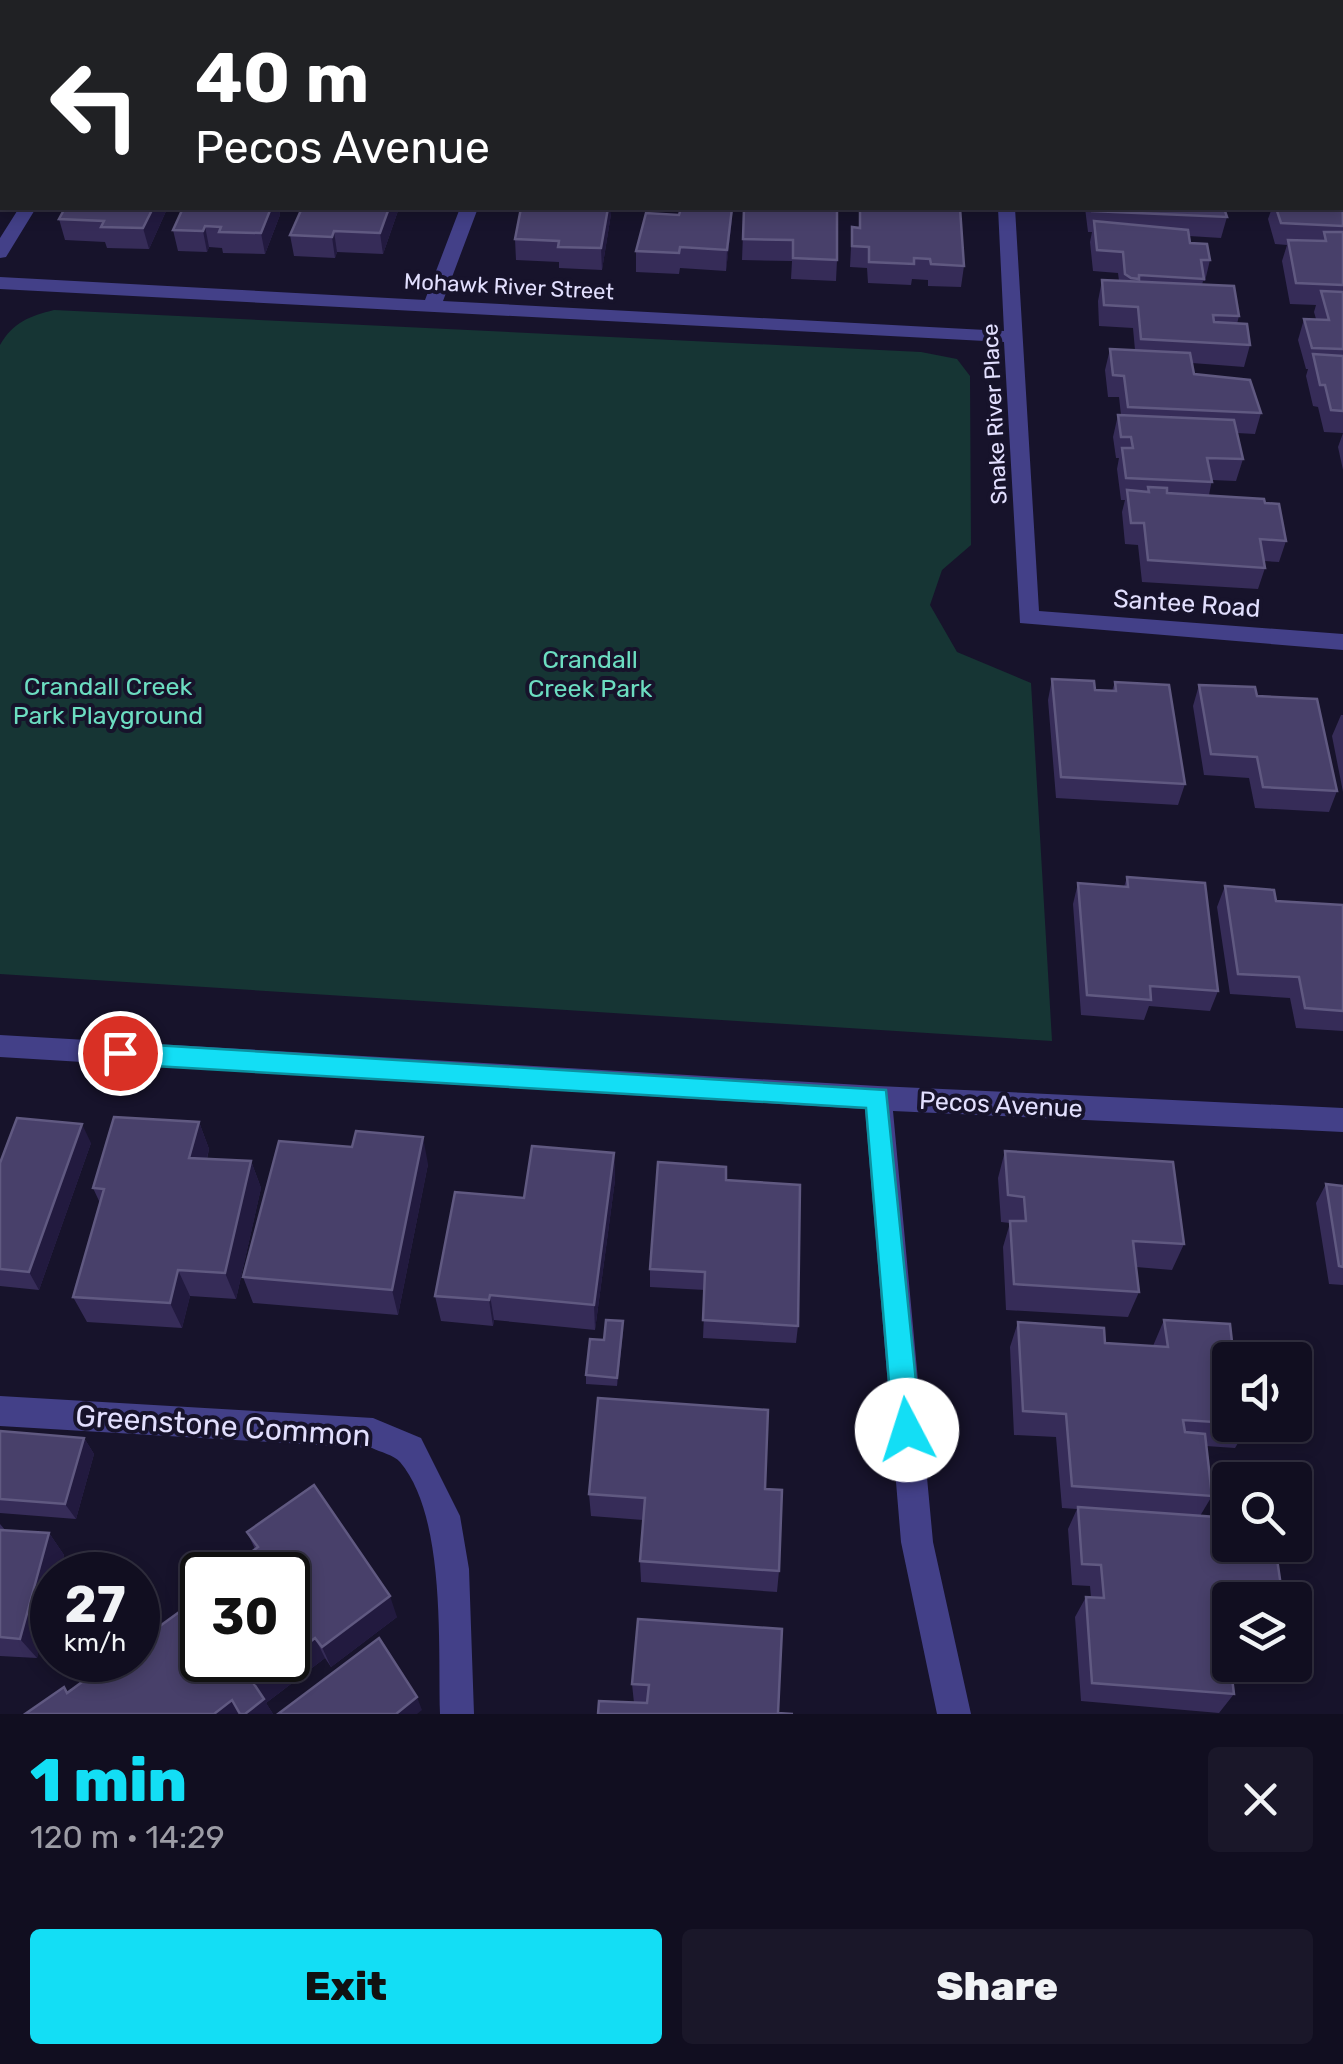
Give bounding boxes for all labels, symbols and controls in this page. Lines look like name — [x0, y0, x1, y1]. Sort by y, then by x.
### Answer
text: 40 m — [195, 37, 369, 120]
icon: left — [30, 40, 160, 170]
text: Pecos Avenue — [195, 121, 490, 174]
street label: Mohawk River Street — [403, 268, 615, 306]
street label: Snake River Place — [976, 323, 1013, 505]
street label: Santee Road — [1112, 584, 1262, 623]
park label: Crandall Creek Park — [528, 645, 652, 703]
park label: Crandall Creek Park Playground — [13, 672, 203, 730]
pin — [78, 1011, 163, 1096]
icon: arrive — [93, 1026, 148, 1081]
street label: Pecos Avenue — [918, 1086, 1084, 1123]
map controls — [1212, 1342, 1312, 1682]
button: sound — [1212, 1342, 1312, 1442]
position arrow — [855, 1378, 959, 1482]
street label: Greenstone Common — [74, 1398, 372, 1454]
button: search — [1212, 1462, 1312, 1562]
speed limit sign: 30 — [180, 1552, 310, 1682]
text: 27 — [64, 1575, 126, 1635]
button: layers — [1212, 1582, 1312, 1682]
text: km/h — [64, 1628, 126, 1657]
text: 1 min — [30, 1745, 187, 1816]
button: close — [1208, 1747, 1313, 1852]
text: 120 m · 14:29 — [30, 1818, 225, 1856]
button: Exit — [30, 1929, 662, 2044]
button: Share — [682, 1929, 1313, 2044]

